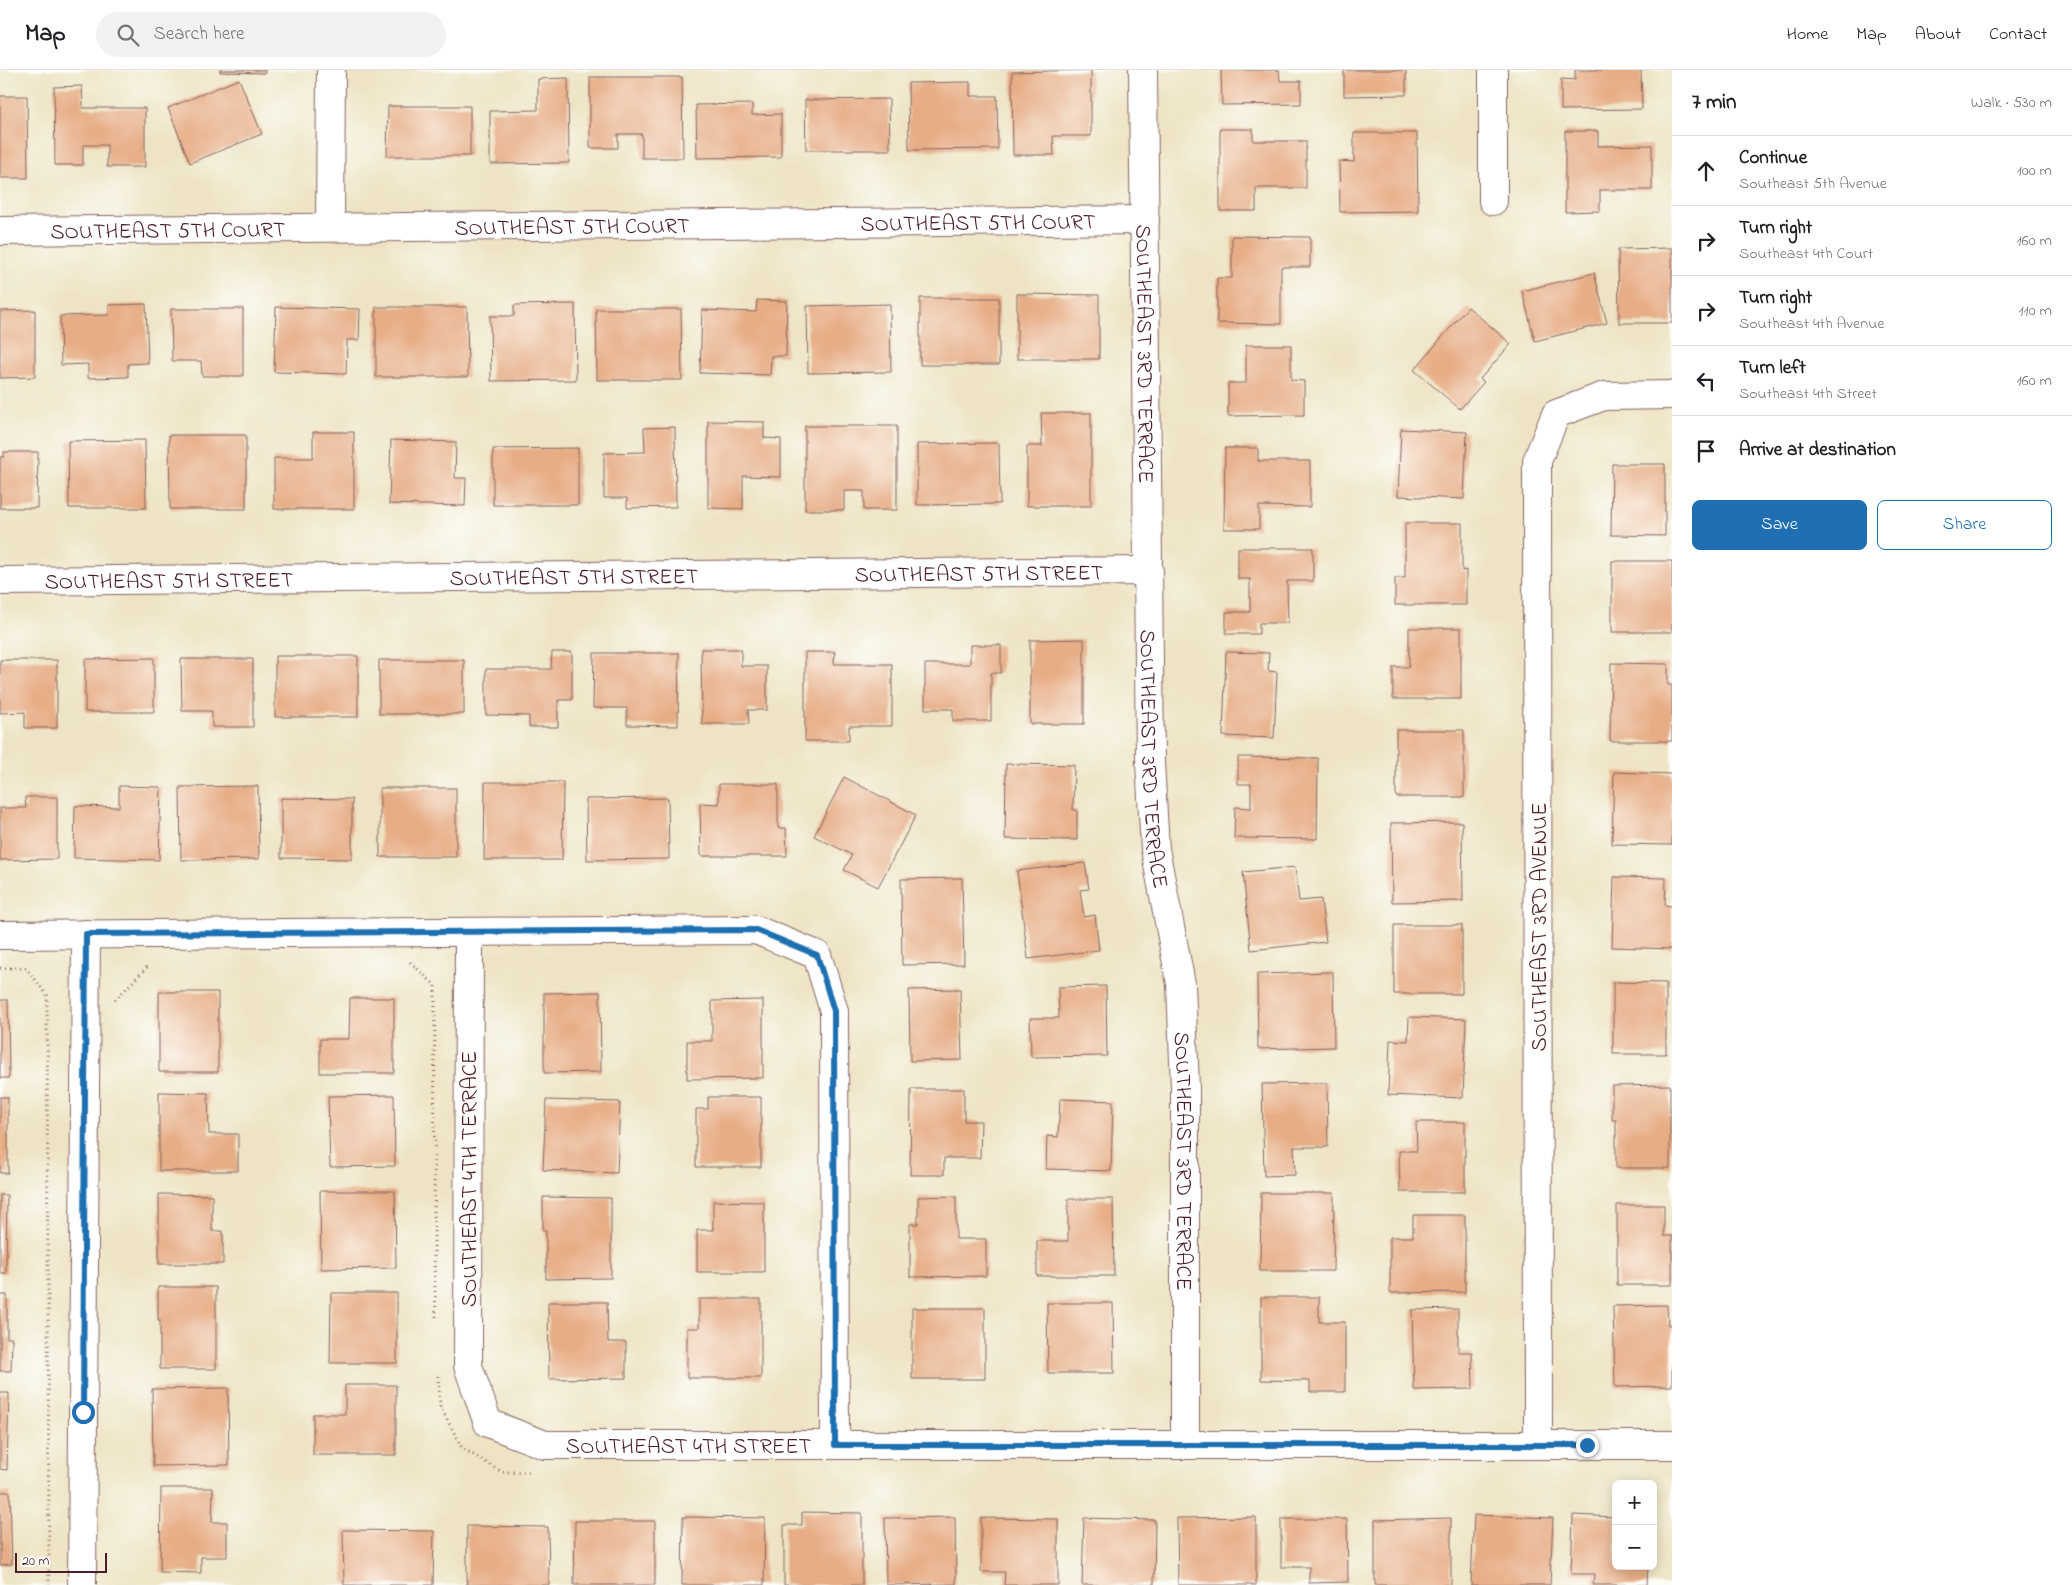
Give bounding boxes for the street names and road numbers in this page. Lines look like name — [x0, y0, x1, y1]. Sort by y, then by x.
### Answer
street label: SOUTHEAST 5TH COURT — [860, 207, 1096, 242]
street label: SOUTHEAST 5TH COURT — [454, 211, 690, 246]
street label: SOUTHEAST 5TH COURT — [50, 215, 286, 250]
street label: SOUTHEAST 3RD TERRACE — [1126, 224, 1160, 484]
street label: SOUTHEAST 5TH STREET — [854, 558, 1104, 593]
street label: SOUTHEAST 5TH STREET — [449, 562, 699, 596]
street label: SOUTHEAST 5TH STREET — [44, 565, 294, 600]
street label: SOUTHEAST 3RD TERRACE — [1130, 629, 1175, 891]
street label: SOUTHEAST 3RD AVENUE — [1525, 802, 1557, 1052]
street label: SOUTHEAST 3RD TERRACE — [1164, 1031, 1198, 1291]
street label: SOUTHEAST 4TH TERRACE — [455, 1051, 487, 1307]
street label: SOUTHEAST 4TH STREET — [566, 1432, 812, 1464]

